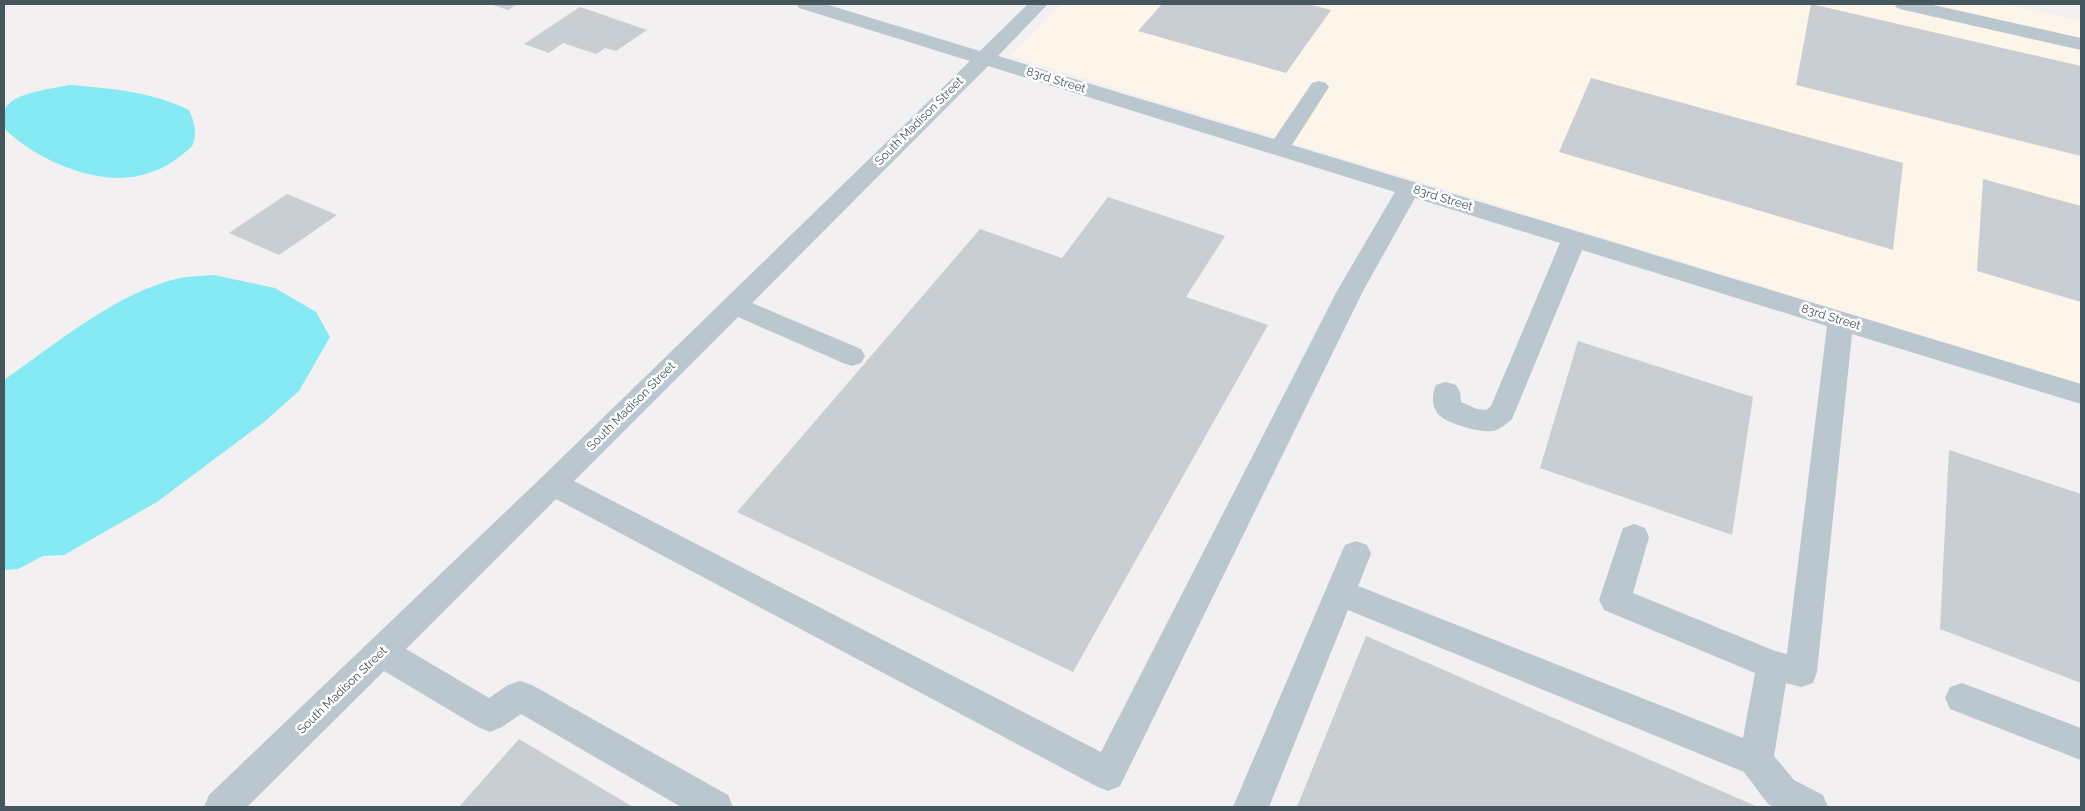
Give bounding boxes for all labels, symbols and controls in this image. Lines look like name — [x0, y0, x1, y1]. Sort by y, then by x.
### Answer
street label: 83rd Street — [1025, 64, 1087, 96]
street label: South Madison Street — [872, 74, 966, 168]
street label: 83rd Street — [1412, 182, 1474, 214]
street label: 83rd Street — [1800, 301, 1862, 333]
street label: South Madison Street — [584, 359, 678, 453]
street label: South Madison Street — [294, 644, 390, 736]

